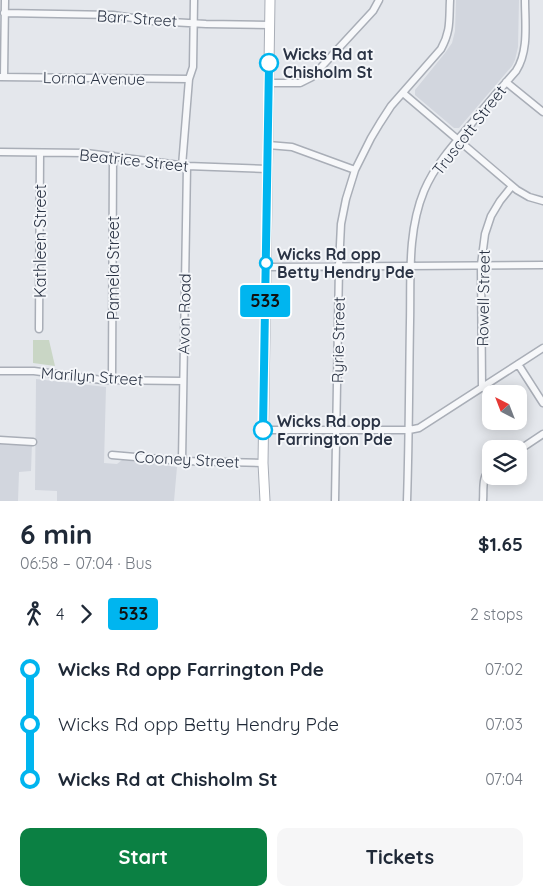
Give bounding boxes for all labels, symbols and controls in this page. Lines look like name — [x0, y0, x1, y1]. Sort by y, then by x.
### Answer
street label: Barr Street — [96, 5, 178, 31]
place label: Wicks Rd at Chisholm St — [283, 44, 373, 82]
marker: Wicks Rd at Chisholm St — [259, 53, 279, 73]
street label: Lorna Avenue — [43, 67, 145, 89]
street label: Truscott Street — [428, 81, 510, 179]
street label: Beatrice Street — [78, 144, 190, 176]
street label: Kathleen Street — [30, 184, 50, 298]
street label: Pamela Street — [103, 216, 123, 320]
place label: Wicks Rd opp Betty Hendry Pde — [277, 244, 414, 282]
street label: Rowell Street — [472, 249, 494, 347]
marker: Wicks Rd opp Betty Hendry Pde — [259, 256, 273, 270]
street label: Avon Road — [173, 273, 195, 355]
line badge: 533 — [236, 285, 294, 317]
text: 533 — [250, 289, 280, 312]
street label: Ryrie Street — [327, 297, 349, 383]
street label: Marilyn Street — [40, 362, 144, 390]
north arrow — [482, 385, 528, 430]
map controls — [482, 385, 527, 485]
place label: Wicks Rd opp Farrington Pde — [277, 411, 393, 449]
marker: Wicks Rd opp Farrington Pde — [253, 420, 273, 440]
button: layers — [482, 440, 527, 485]
street label: Cooney Street — [134, 446, 240, 472]
text: 6 min — [20, 516, 92, 551]
text: $1.65 — [478, 532, 523, 556]
text: 06:58 – 07:04 · Bus — [20, 553, 152, 573]
icon: walk — [20, 600, 48, 628]
icon: forward — [72, 600, 100, 628]
text: 533 — [118, 602, 148, 625]
text: 4 — [56, 604, 64, 624]
text: 2 stops — [470, 604, 523, 624]
text: Wicks Rd opp Farrington Pde — [58, 657, 324, 681]
text: 07:02 — [485, 659, 523, 679]
text: Wicks Rd opp Betty Hendry Pde — [58, 712, 339, 736]
text: 07:03 — [485, 714, 523, 734]
text: Wicks Rd at Chisholm St — [58, 767, 277, 791]
text: 07:04 — [485, 769, 523, 789]
button: Start — [20, 828, 267, 886]
button: Tickets — [277, 828, 523, 886]

